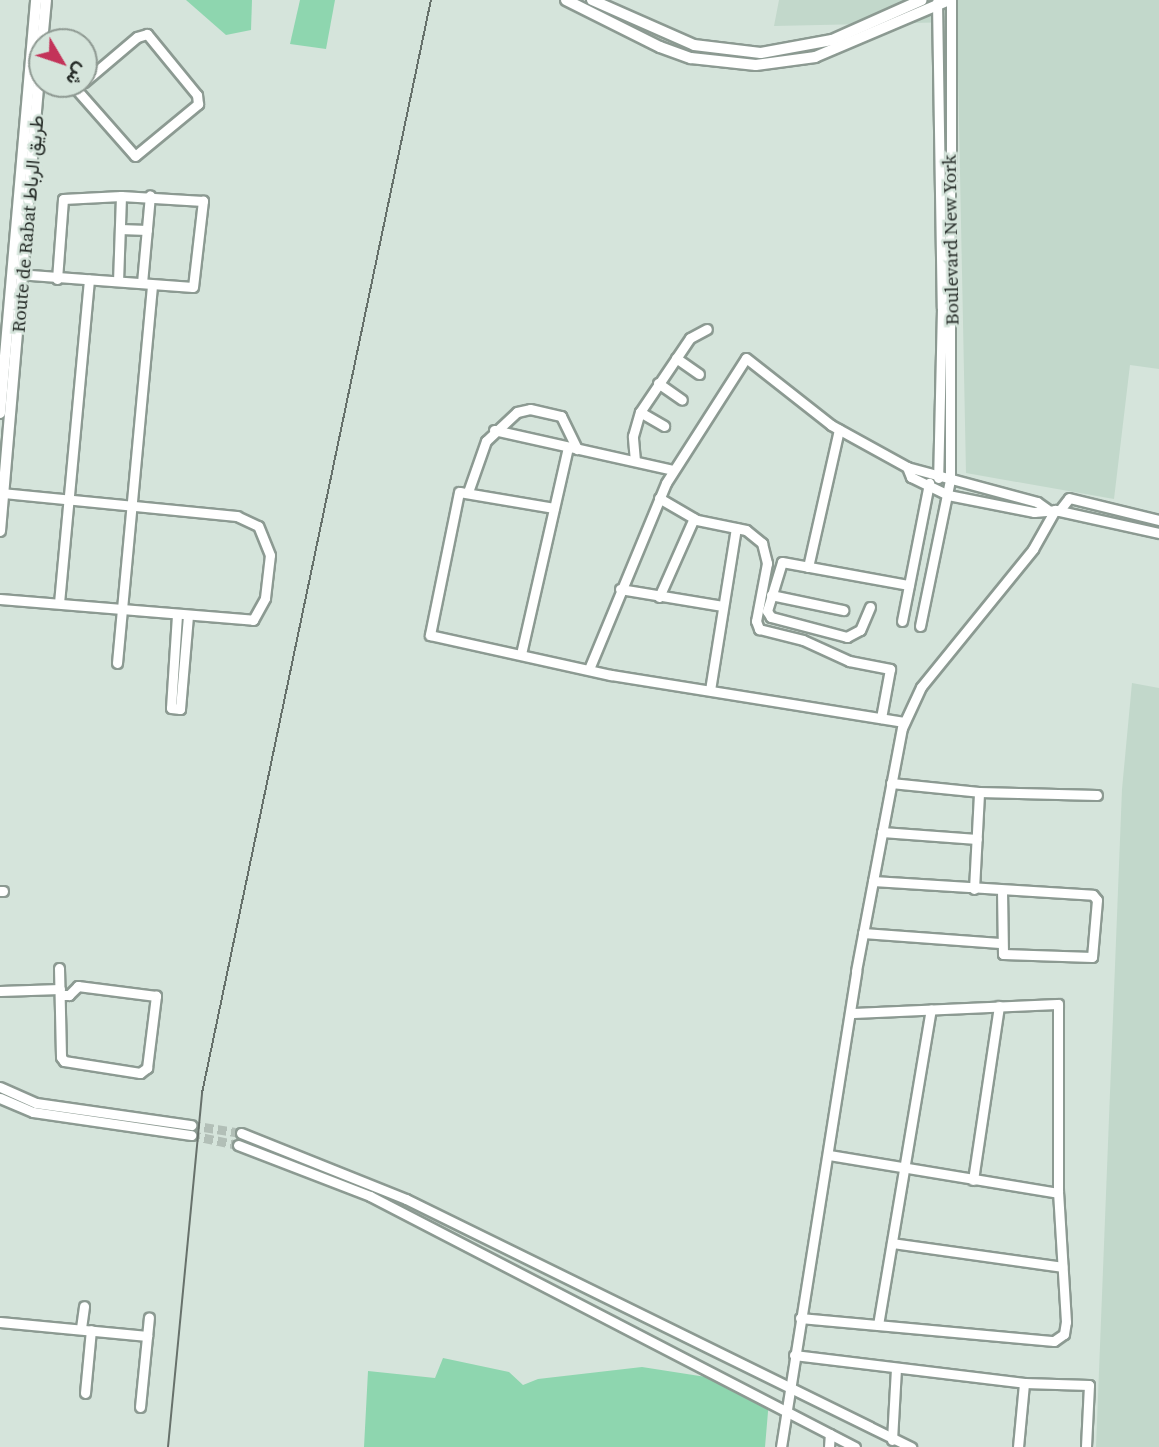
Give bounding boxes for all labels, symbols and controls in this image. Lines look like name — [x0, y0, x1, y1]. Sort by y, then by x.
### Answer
north arrow — [28, 28, 98, 98]
text: ش — [60, 58, 95, 92]
street label: Route de Rabat طريق الرباط — [7, 114, 49, 334]
street label: Boulevard New York — [938, 154, 964, 326]

